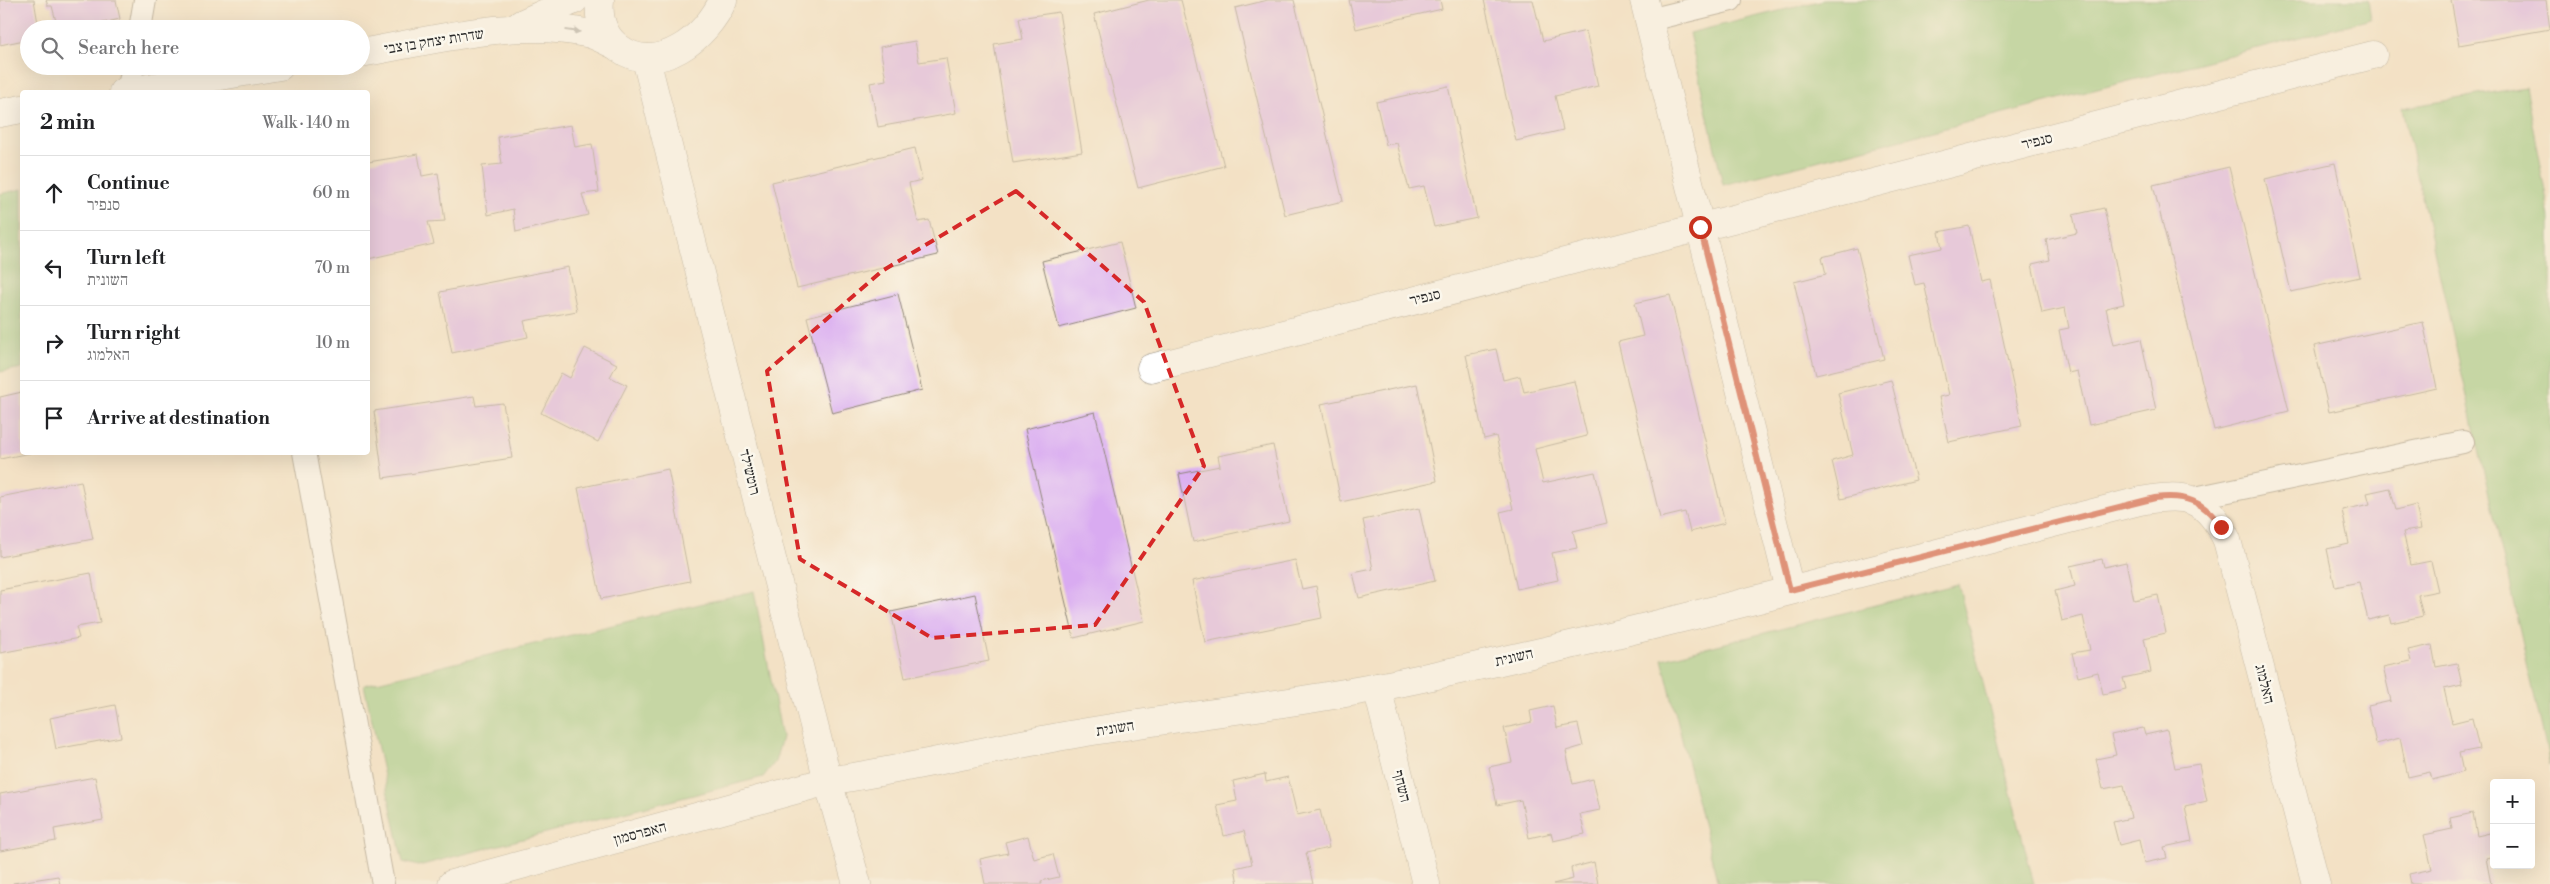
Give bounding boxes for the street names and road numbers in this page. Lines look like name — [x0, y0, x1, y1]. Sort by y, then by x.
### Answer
street label: שדרות יצחק בן צבי — [383, 24, 485, 59]
street label: סנפיר — [2020, 129, 2055, 154]
street label: סנפיר — [1408, 285, 1443, 310]
street label: רוטשילד — [735, 447, 764, 497]
street label: השונית — [1493, 644, 1535, 671]
street label: האלמוג — [2250, 662, 2279, 706]
street label: השונית — [1094, 716, 1136, 741]
street label: השחף — [1388, 768, 1415, 804]
street label: האפרסמון — [612, 817, 669, 850]

